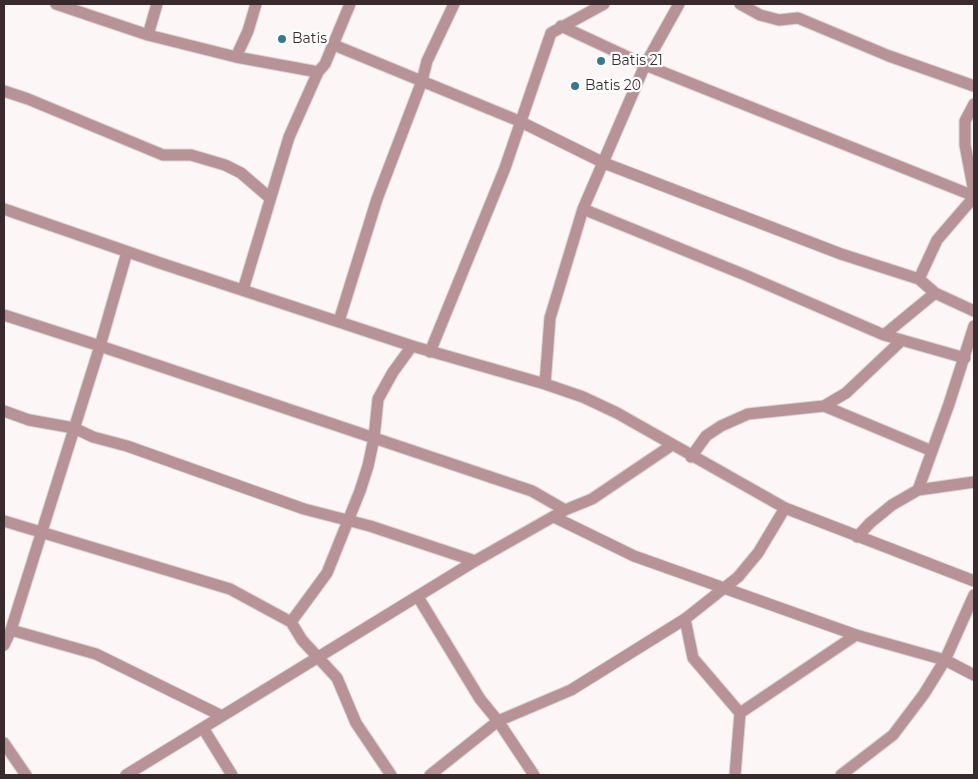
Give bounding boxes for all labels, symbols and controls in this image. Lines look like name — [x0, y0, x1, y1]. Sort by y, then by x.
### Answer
place label: Batis — [292, 31, 327, 47]
marker: Batis — [276, 33, 288, 45]
place label: Batis 21 — [611, 53, 663, 69]
marker: Batis 21 — [595, 55, 607, 67]
place label: Batis 20 — [585, 78, 641, 94]
marker: Batis 20 — [569, 80, 581, 92]

